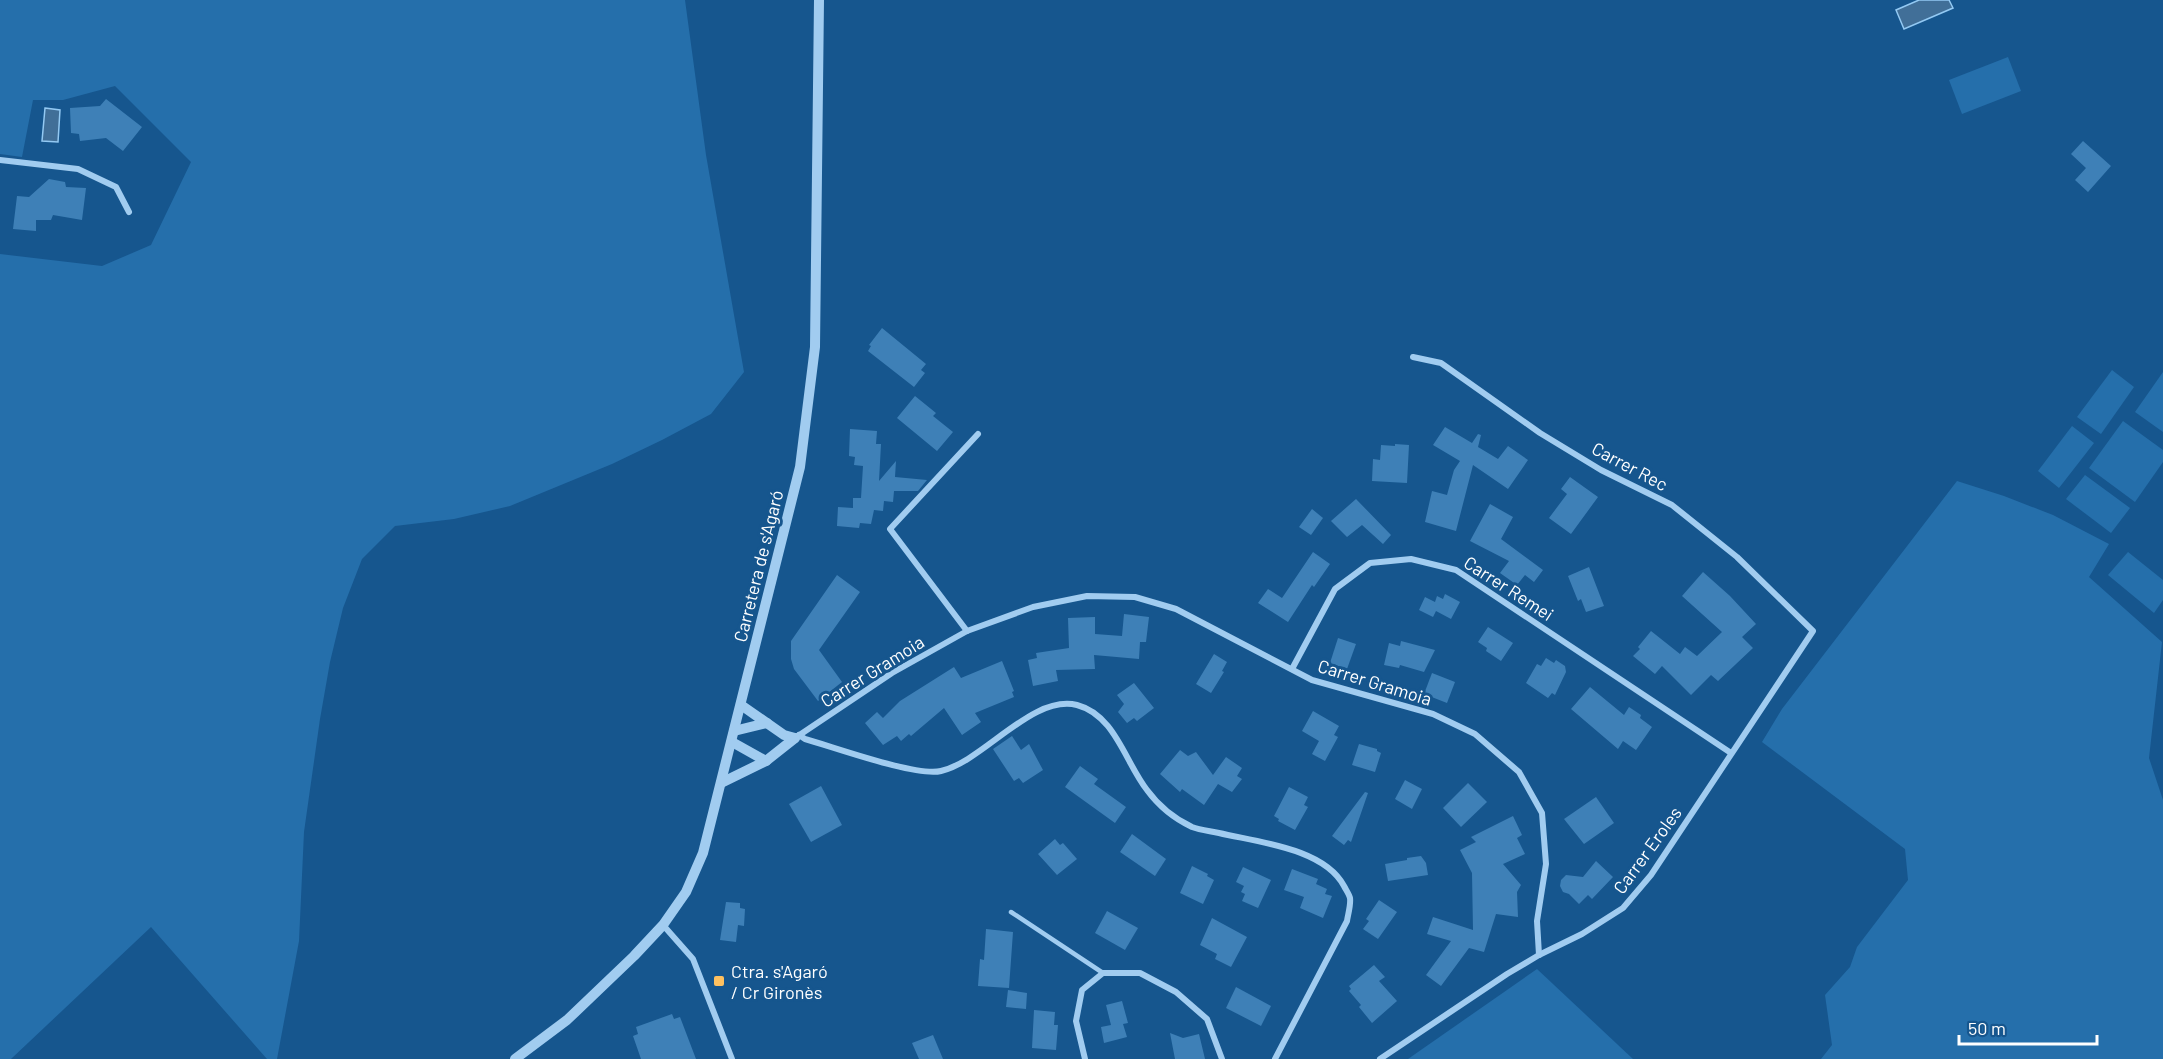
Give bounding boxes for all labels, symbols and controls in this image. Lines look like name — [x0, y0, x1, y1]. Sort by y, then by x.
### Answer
street label: Carrer Rec — [1588, 437, 1672, 495]
street label: Carretera de s'Agaró — [729, 488, 787, 644]
street label: Carrer Remei — [1460, 551, 1558, 625]
street label: Carrer Gramoia — [816, 630, 928, 712]
street label: Carrer Gramoia — [1315, 654, 1435, 710]
street label: Carrer Eroles — [1608, 802, 1686, 898]
place label: Ctra. s'Agaró / Cr Gironès — [731, 960, 828, 1003]
marker: Ctra. s'Agaró / Cr Gironès — [712, 974, 726, 988]
scale bar — [1959, 1008, 2097, 1046]
text: 50 m — [1968, 1017, 2006, 1039]

